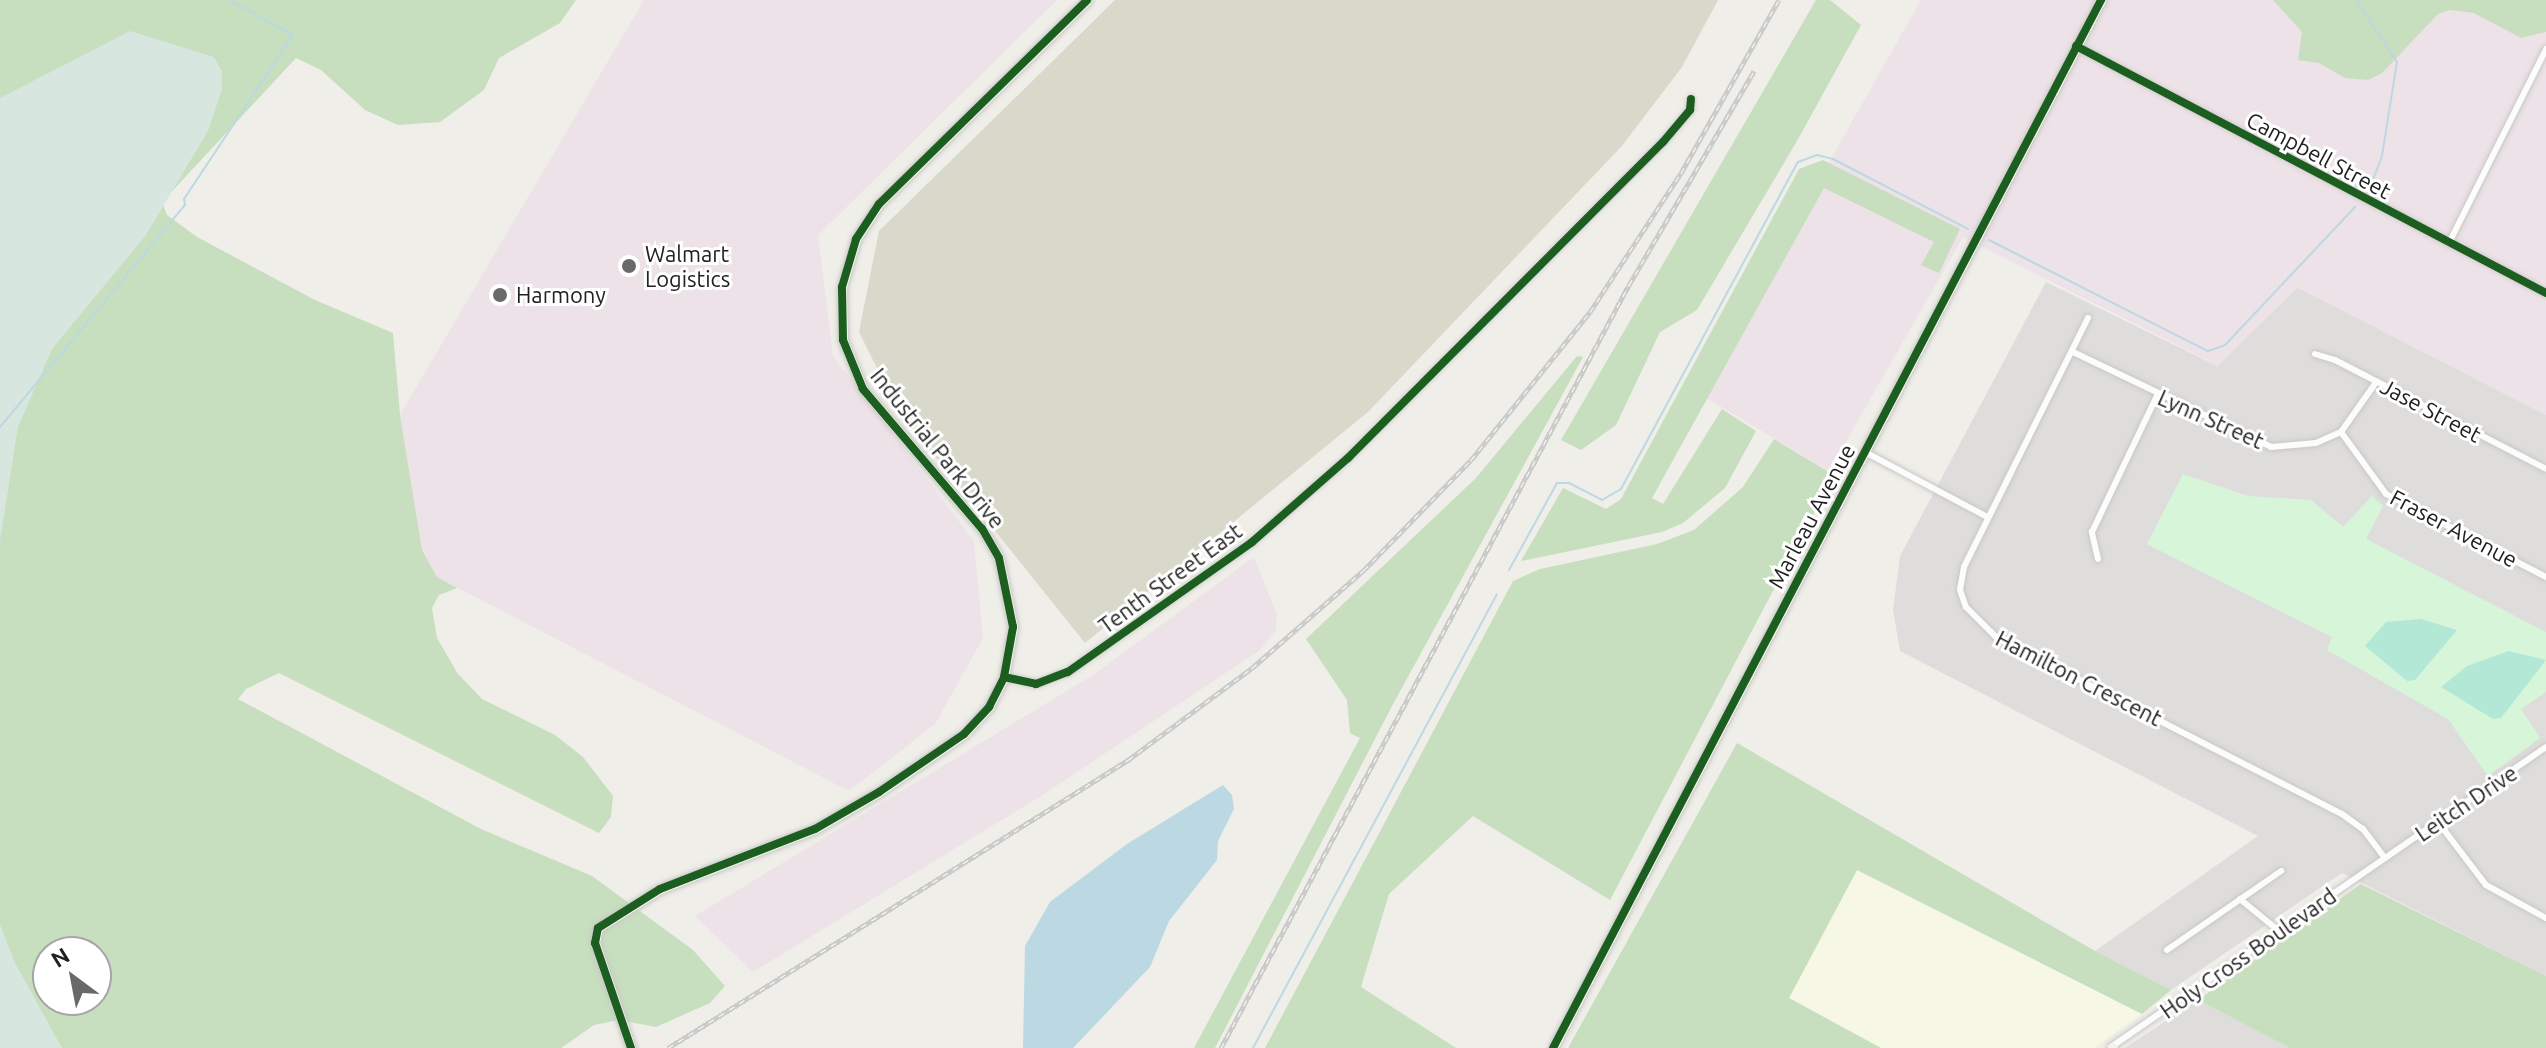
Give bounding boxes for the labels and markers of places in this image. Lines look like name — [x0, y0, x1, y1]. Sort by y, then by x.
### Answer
place label: Walmart Logistics — [645, 240, 730, 292]
marker: Walmart Logistics — [620, 257, 638, 275]
place label: Harmony — [516, 282, 606, 308]
marker: Harmony — [491, 286, 509, 304]

